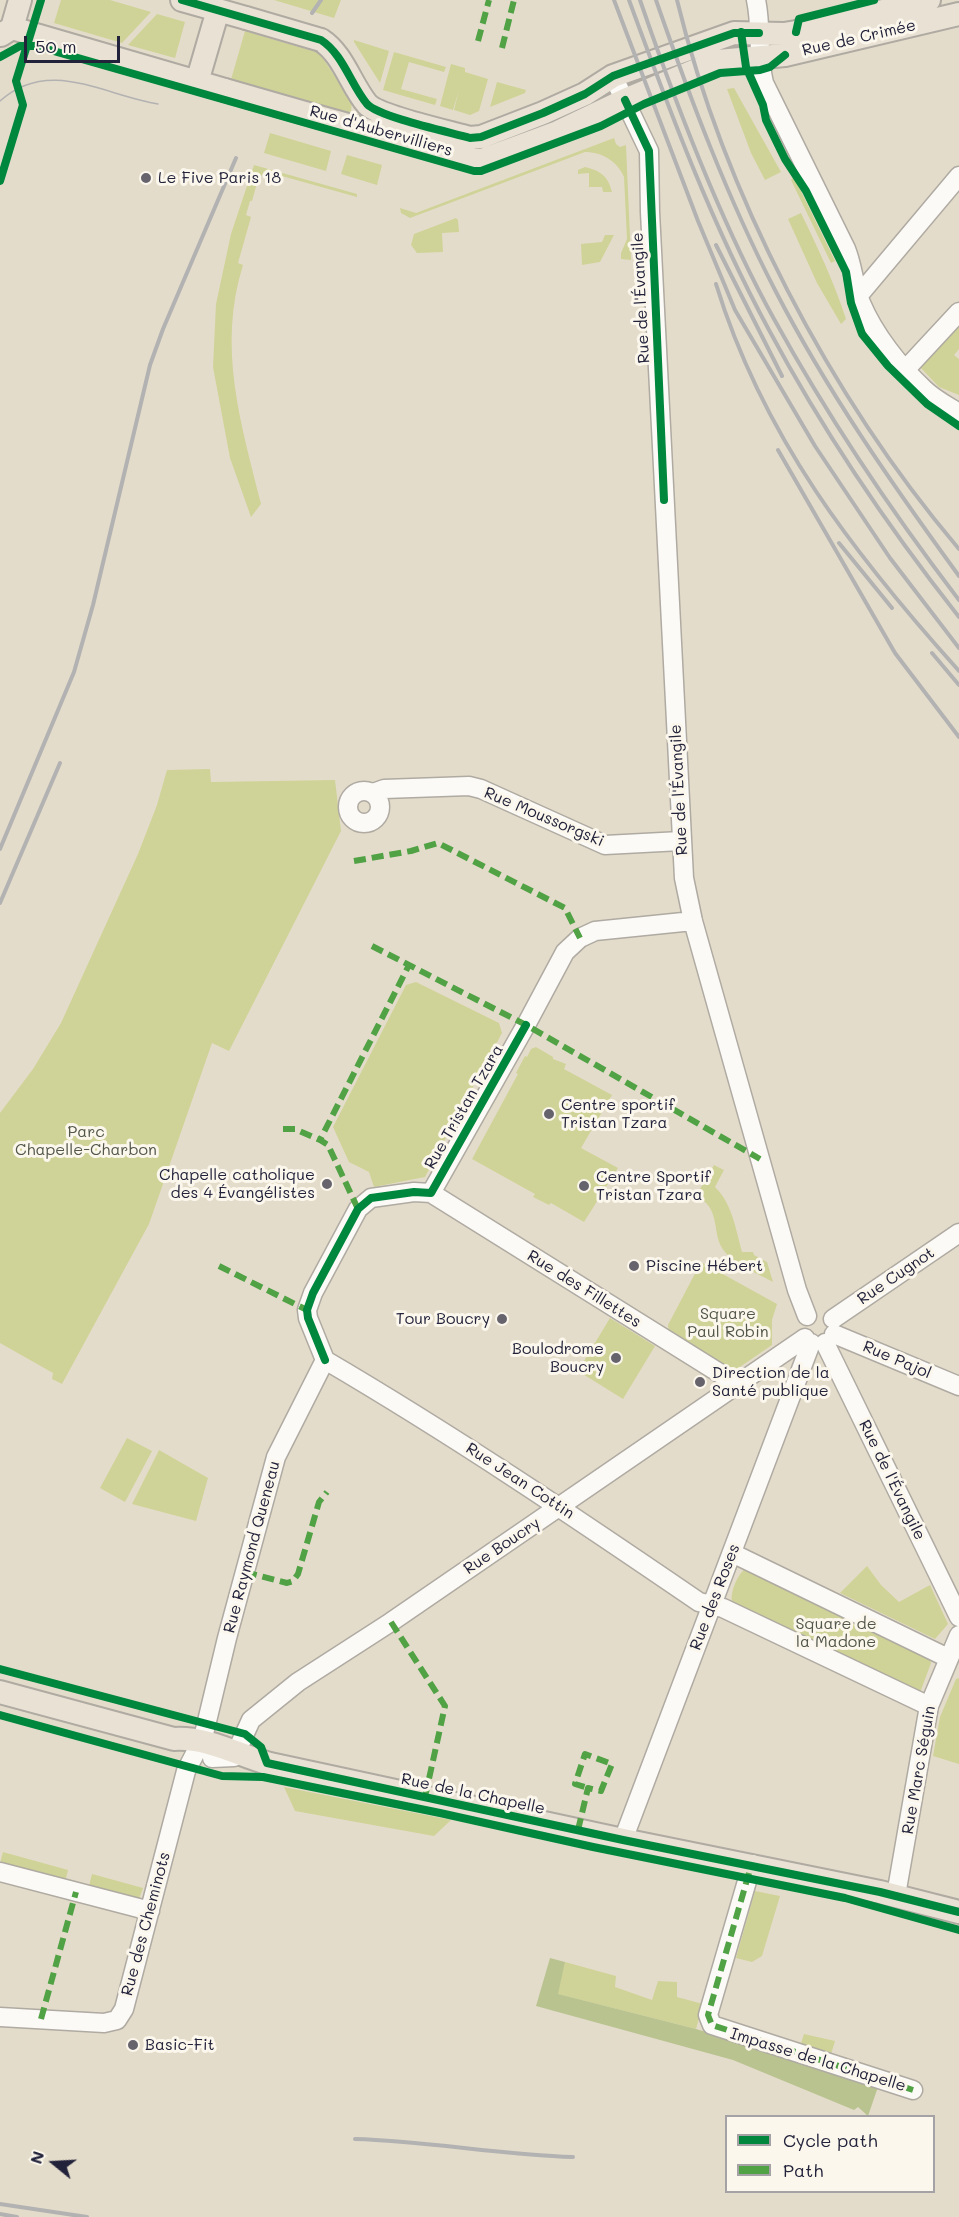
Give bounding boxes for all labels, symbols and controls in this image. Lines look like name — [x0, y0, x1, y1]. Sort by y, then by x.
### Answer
street label: Rue de Crimée — [800, 16, 918, 60]
scale bar — [27, 24, 123, 62]
text: 50 m — [35, 34, 77, 58]
street label: Rue d'Aubervilliers — [307, 101, 455, 161]
place label: Le Five Paris 18 — [158, 168, 281, 188]
marker: Le Five Paris 18 — [139, 171, 153, 185]
street label: Rue de l'Évangile — [628, 232, 654, 364]
street label: Rue de l'Évangile — [666, 724, 692, 856]
street label: Rue Moussorgski — [481, 783, 607, 851]
street label: Rue Tristan Tzara — [421, 1041, 507, 1173]
place label: Centre sportif Tristan Tzara — [561, 1095, 675, 1133]
marker: Centre sportif Tristan Tzara — [542, 1107, 556, 1121]
park label: Parc Chapelle-Charbon — [15, 1122, 157, 1160]
place label: Chapelle catholique des 4 Évangélistes — [159, 1165, 315, 1203]
place label: Centre Sportif Tristan Tzara — [596, 1167, 711, 1205]
marker: Chapelle catholique des 4 Évangélistes — [320, 1177, 334, 1191]
marker: Centre Sportif Tristan Tzara — [577, 1179, 591, 1193]
street label: Rue Cugnot — [854, 1243, 938, 1309]
street label: Rue des Fillettes — [524, 1246, 644, 1332]
place label: Piscine Hébert — [646, 1256, 763, 1276]
marker: Piscine Hébert — [627, 1259, 641, 1273]
park label: Square Paul Robin — [687, 1304, 769, 1342]
place label: Tour Boucry — [396, 1309, 490, 1329]
marker: Tour Boucry — [495, 1312, 509, 1326]
street label: Rue Pajol — [860, 1337, 934, 1383]
place label: Boulodrome Boucry — [512, 1339, 604, 1377]
marker: Boulodrome Boucry — [609, 1351, 623, 1365]
place label: Direction de la Santé publique — [712, 1363, 830, 1401]
marker: Direction de la Santé publique — [693, 1375, 707, 1389]
street label: Rue de l'Évangile — [855, 1417, 929, 1543]
street label: Rue Jean Cottin — [462, 1439, 578, 1523]
street label: Rue Raymond Queneau — [220, 1459, 284, 1635]
street label: Rue Boucry — [460, 1513, 544, 1579]
street label: Rue des Roses — [686, 1541, 744, 1653]
park label: Square de la Madone — [795, 1614, 877, 1652]
street label: Rue Marc Séguin — [898, 1704, 940, 1836]
street label: Rue de la Chapelle — [399, 1769, 547, 1819]
street label: Rue des Cheminots — [118, 1850, 174, 1998]
street label: Impasse de la Chapelle — [728, 2024, 908, 2096]
place label: Basic-Fit — [145, 2035, 215, 2055]
marker: Basic-Fit — [126, 2038, 140, 2052]
legend — [725, 2115, 935, 2193]
text: Cycle path — [783, 2128, 878, 2152]
north arrow — [24, 2133, 84, 2193]
text: N — [25, 2148, 48, 2166]
text: Path — [783, 2158, 823, 2182]

